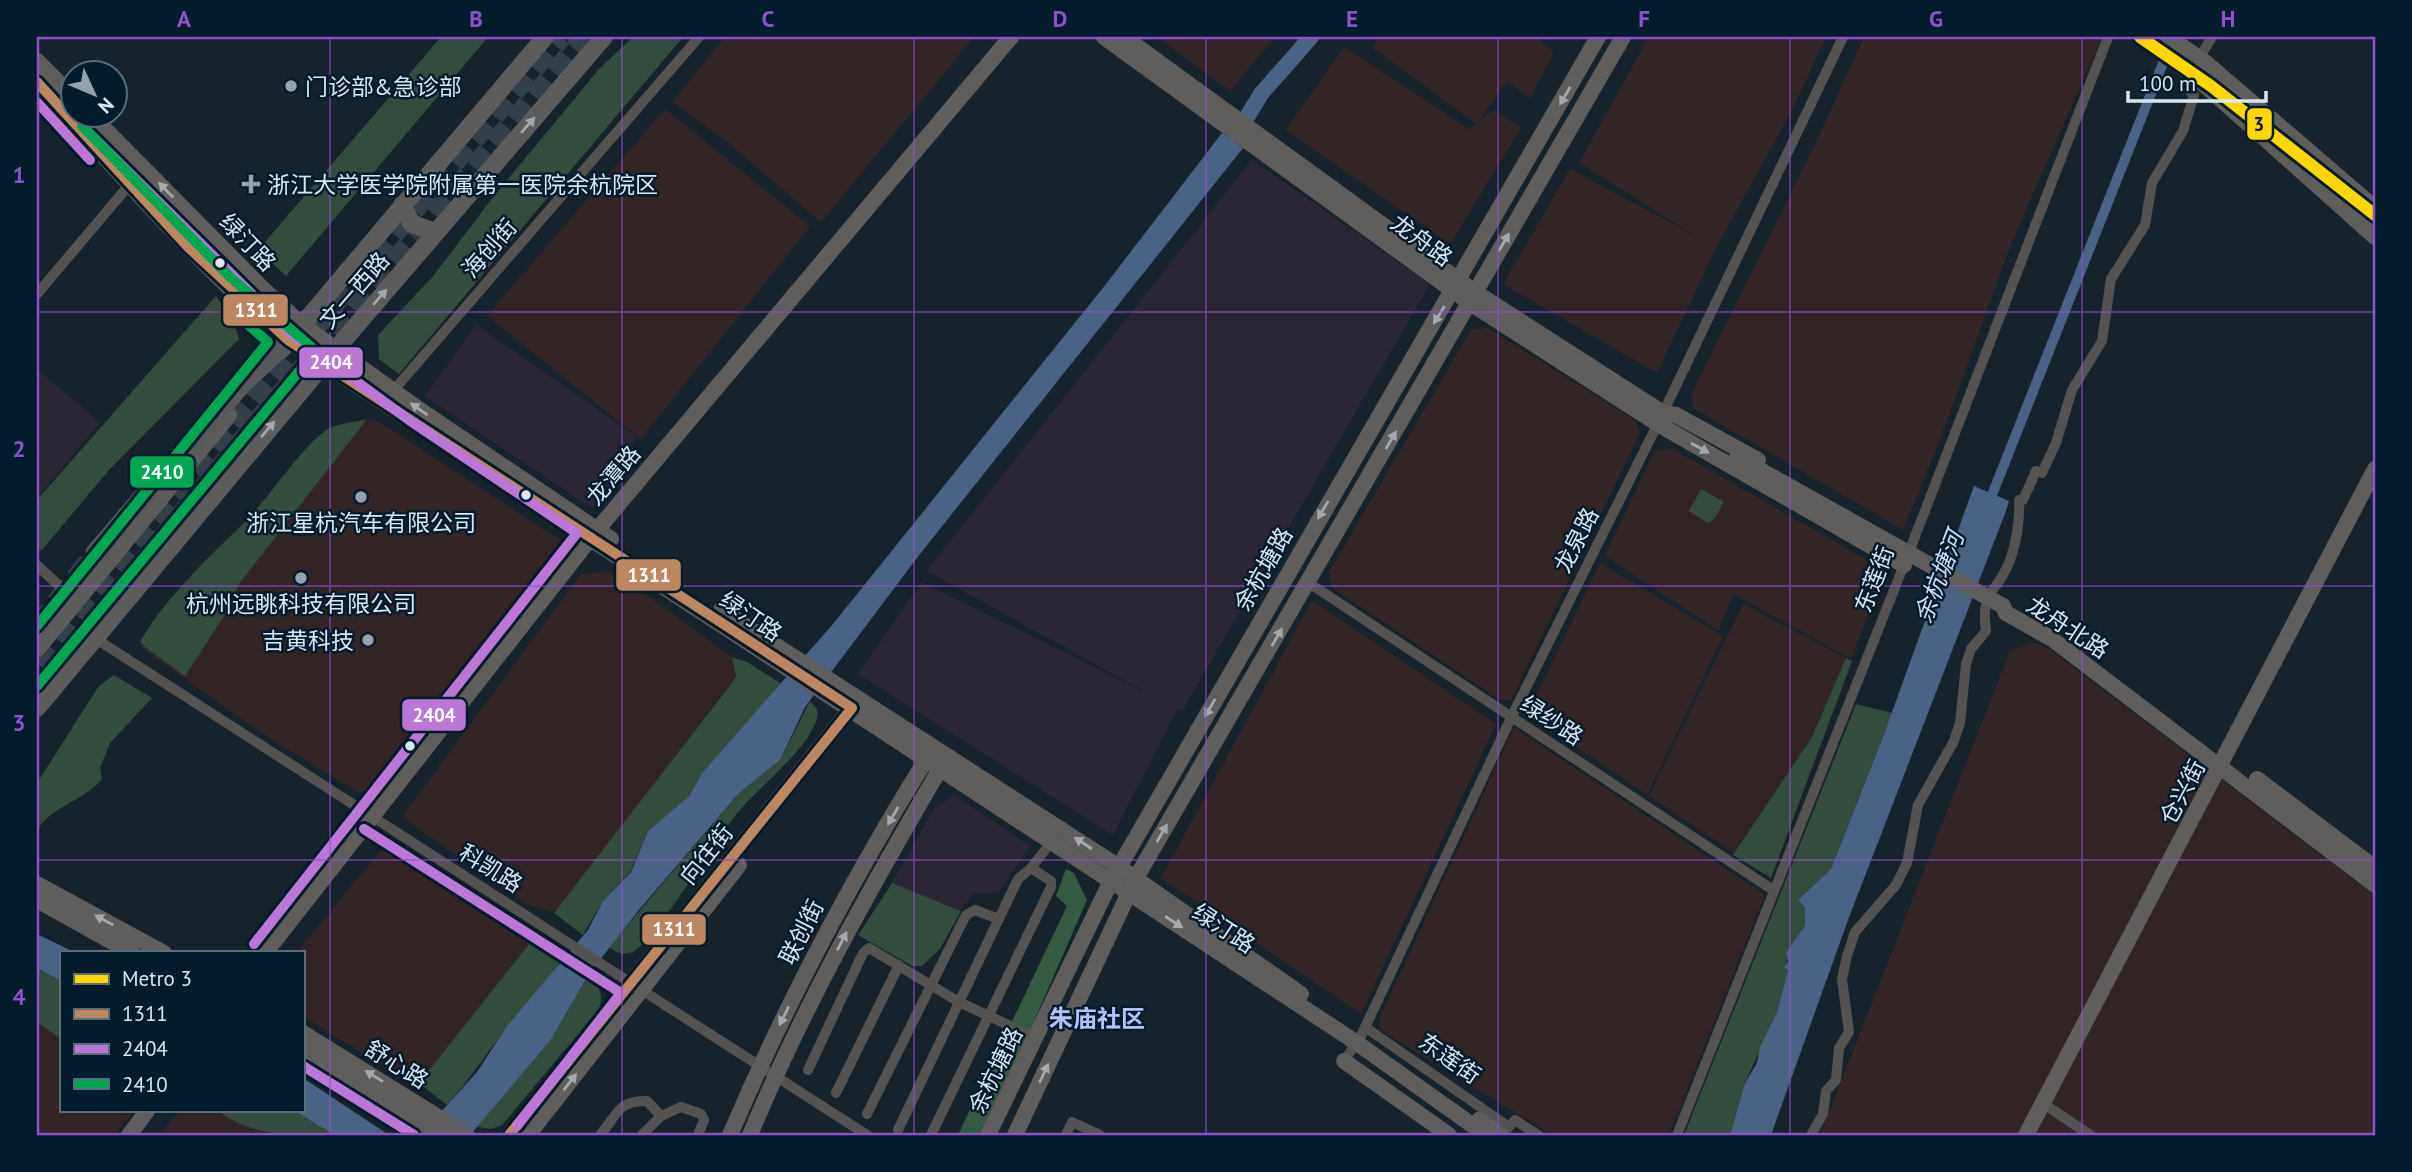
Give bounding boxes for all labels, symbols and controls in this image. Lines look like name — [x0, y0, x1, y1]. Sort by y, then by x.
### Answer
text: A — [177, 4, 191, 33]
text: B — [469, 4, 483, 33]
text: C — [762, 4, 775, 33]
text: D — [1053, 4, 1067, 33]
text: E — [1346, 4, 1358, 33]
text: F — [1638, 4, 1650, 33]
text: G — [1929, 4, 1943, 33]
text: H — [2221, 4, 2235, 33]
north arrow — [60, 60, 130, 130]
scale bar — [2128, 60, 2267, 104]
text: 100 m — [2139, 70, 2196, 97]
place label: 门诊部&急诊部 — [305, 72, 462, 101]
marker: 门诊部&急诊部 — [283, 78, 299, 94]
one-way arrow — [1559, 86, 1571, 106]
text: N — [93, 93, 119, 119]
line badge: 3 — [2246, 107, 2273, 141]
text: 3 — [2254, 112, 2264, 136]
one-way arrow — [520, 116, 535, 133]
text: 1 — [12, 160, 26, 189]
place label: 浙江大学医学院附属第一医院余杭院区 — [267, 170, 658, 199]
marker: 浙江大学医学院附属第一医院余杭院区 — [241, 174, 261, 194]
one-way arrow — [158, 182, 174, 198]
street label: 绿汀路 — [214, 207, 282, 277]
street label: 龙舟路 — [1386, 208, 1458, 272]
street label: 海创街 — [455, 212, 523, 284]
one-way arrow — [1498, 233, 1510, 252]
street label: 文一西路 — [313, 246, 395, 334]
unlabelled marker — [213, 256, 227, 270]
one-way arrow — [372, 289, 387, 306]
line badge: 1311 — [222, 293, 289, 327]
text: 1311 — [234, 298, 278, 322]
one-way arrow — [1433, 305, 1446, 324]
line badge: 2404 — [298, 346, 364, 379]
text: 2404 — [309, 350, 353, 374]
one-way arrow — [410, 402, 428, 416]
one-way arrow — [260, 421, 275, 438]
one-way arrow — [1385, 430, 1397, 449]
text: 2 — [12, 434, 26, 463]
street label: 龙潭路 — [580, 439, 646, 511]
one-way arrow — [1690, 442, 1710, 454]
line badge: 2410 — [129, 455, 195, 489]
text: 2410 — [140, 460, 184, 484]
unlabelled marker — [519, 488, 533, 502]
marker: 浙江星杭汽车有限公司 — [353, 489, 369, 505]
one-way arrow — [1317, 500, 1329, 520]
street label: 龙泉路 — [1547, 503, 1605, 577]
place label: 浙江星杭汽车有限公司 — [246, 508, 476, 537]
street label: 余杭塘路 — [1227, 522, 1299, 616]
water label: 余杭塘河 — [1907, 523, 1972, 627]
street label: 东莲街 — [1848, 542, 1900, 616]
line badge: 1311 — [615, 558, 682, 592]
text: 1311 — [627, 563, 671, 587]
marker: 杭州远眺科技有限公司 — [293, 570, 309, 586]
street label: 绿汀路 — [714, 585, 788, 647]
place label: 杭州远眺科技有限公司 — [186, 589, 416, 618]
street label: 龙舟北路 — [2022, 590, 2114, 664]
place label: 吉黄科技 — [262, 626, 354, 655]
one-way arrow — [1271, 627, 1284, 646]
marker: 吉黄科技 — [360, 632, 376, 648]
street label: 绿纱路 — [1515, 689, 1589, 751]
line badge: 2404 — [401, 698, 467, 732]
one-way arrow — [1204, 698, 1216, 717]
text: 2404 — [412, 703, 456, 727]
text: 3 — [12, 708, 26, 737]
unlabelled marker — [403, 739, 417, 753]
street label: 仓兴街 — [2153, 755, 2211, 829]
one-way arrow — [886, 807, 899, 826]
street label: 向往街 — [673, 818, 739, 890]
one-way arrow — [1156, 824, 1168, 843]
street label: 科凯路 — [454, 837, 528, 899]
one-way arrow — [1073, 837, 1093, 850]
street label: 联创街 — [772, 895, 830, 969]
street label: 绿汀路 — [1187, 897, 1261, 959]
line badge: 1311 — [641, 913, 707, 946]
one-way arrow — [95, 914, 114, 926]
one-way arrow — [1164, 916, 1184, 929]
text: 1311 — [652, 917, 696, 941]
one-way arrow — [836, 931, 847, 951]
legend — [60, 951, 304, 1112]
text: Metro 3 — [122, 965, 192, 992]
text: 4 — [12, 982, 26, 1011]
text: 1311 — [122, 1000, 168, 1027]
district label: 朱庙社区 — [1049, 1003, 1145, 1034]
one-way arrow — [779, 1006, 790, 1026]
street label: 余杭塘路 — [962, 1022, 1028, 1118]
street label: 东莲街 — [1413, 1026, 1487, 1090]
street label: 舒心路 — [360, 1033, 434, 1095]
text: 2404 — [122, 1035, 168, 1062]
one-way arrow — [1038, 1063, 1050, 1083]
one-way arrow — [364, 1070, 383, 1083]
text: 2410 — [122, 1071, 168, 1098]
one-way arrow — [562, 1073, 577, 1091]

